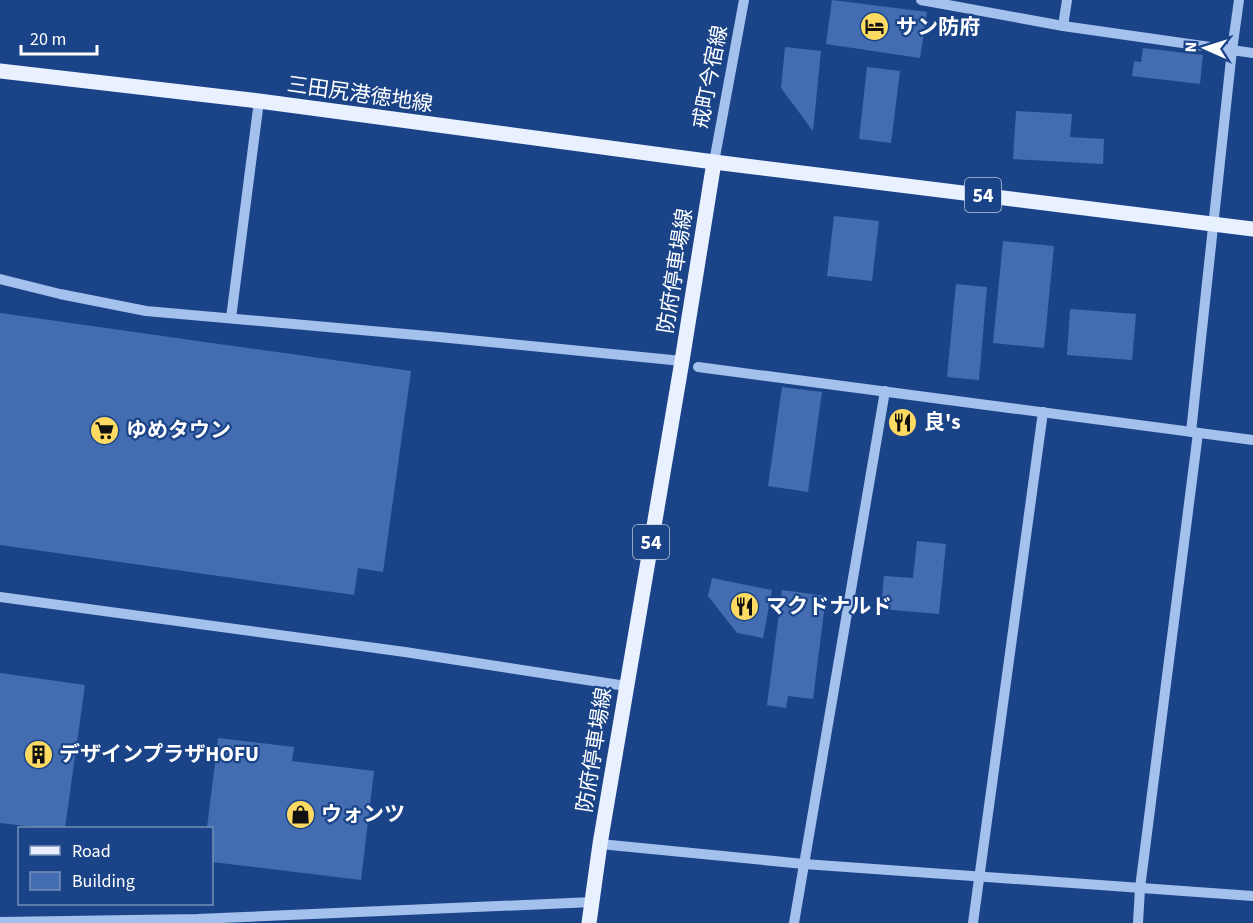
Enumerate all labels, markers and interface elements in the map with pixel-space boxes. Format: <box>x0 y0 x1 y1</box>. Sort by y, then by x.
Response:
hotel icon: サン防府 <box>859 11 891 43</box>
place label: サン防府 <box>896 12 980 42</box>
scale bar <box>21 18 98 56</box>
north arrow <box>1175 18 1235 78</box>
street label: 戒町今宿線 <box>685 23 735 131</box>
text: 20 m <box>30 27 66 52</box>
text: N <box>1180 41 1202 53</box>
street label: 三田尻港徳地線 <box>285 69 435 119</box>
road number: 54 <box>965 178 1001 212</box>
street label: 防府停車場線 <box>650 206 700 336</box>
restaurant icon: 良's <box>887 406 919 438</box>
place label: 良's <box>924 407 961 437</box>
supermarket icon: ゆめタウン <box>89 414 121 446</box>
place label: ゆめタウン <box>126 415 231 445</box>
road number: 54 <box>633 525 669 559</box>
restaurant icon: マクドナルド <box>729 590 761 622</box>
place label: マクドナルド <box>766 591 892 621</box>
street label: 防府停車場線 <box>569 685 619 815</box>
building icon: デザインプラザHOFU <box>22 738 54 770</box>
place label: デザインプラザHOFU <box>59 739 259 769</box>
shop icon: ウォンツ <box>284 798 316 830</box>
place label: ウォンツ <box>321 799 405 829</box>
legend <box>18 827 213 905</box>
text: Road <box>72 839 111 864</box>
text: Building <box>72 869 135 894</box>

